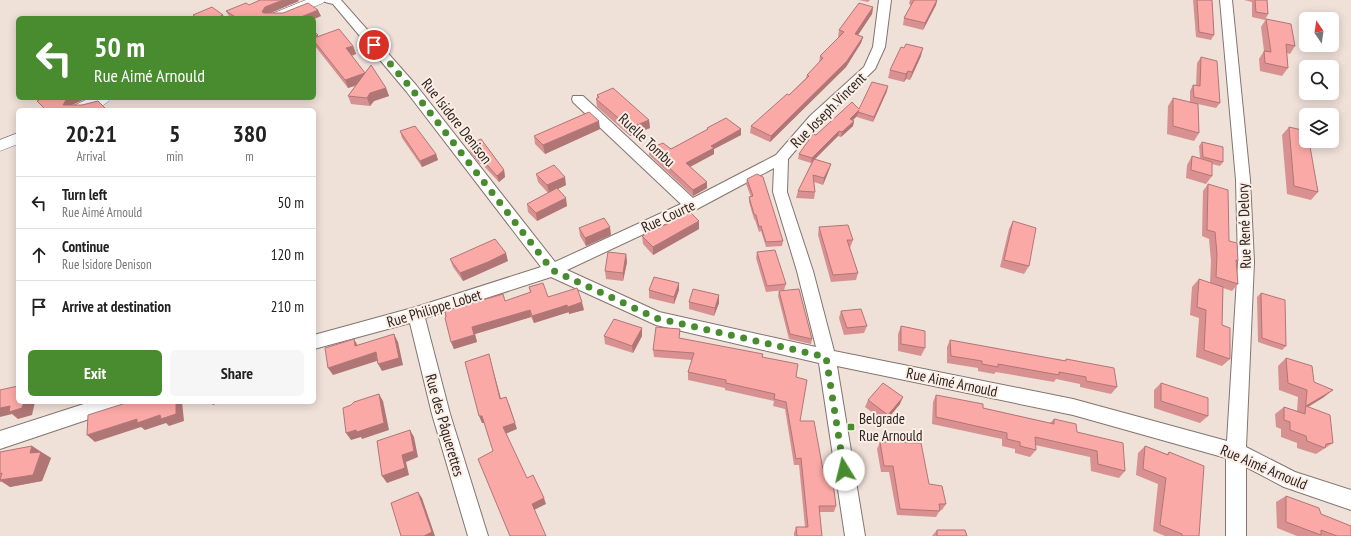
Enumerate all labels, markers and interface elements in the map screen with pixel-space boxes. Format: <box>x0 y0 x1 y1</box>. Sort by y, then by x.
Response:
north arrow <box>1299 12 1339 52</box>
map controls <box>1299 12 1339 148</box>
text: 50 m <box>94 28 145 65</box>
pin <box>357 28 391 62</box>
icon: left <box>28 32 80 84</box>
icon: arrive <box>363 34 385 56</box>
button: search <box>1299 60 1339 100</box>
text: Rue Aimé Arnould <box>94 64 205 87</box>
street label: Rue Joseph Vincent <box>786 68 870 152</box>
street label: Rue Isidore Denison <box>418 74 496 168</box>
button: layers <box>1299 108 1339 148</box>
street label: Ruelle Tombu <box>615 109 679 171</box>
text: 20:21 <box>65 118 117 149</box>
text: 5 <box>169 118 180 149</box>
text: 380 <box>232 118 267 149</box>
text: Arrival <box>76 148 106 165</box>
text: min <box>166 148 183 165</box>
text: m <box>245 148 254 165</box>
street label: Rue René Delory <box>1233 183 1255 269</box>
text: Turn left <box>62 185 107 204</box>
icon: left <box>28 192 50 214</box>
text: 50 m <box>278 193 304 212</box>
street label: Rue Courte <box>638 195 698 237</box>
text: Rue Aimé Arnould <box>62 204 142 221</box>
text: Continue <box>62 237 109 256</box>
icon: ahead <box>28 244 50 266</box>
text: 120 m <box>271 245 304 264</box>
text: Rue Isidore Denison <box>62 256 152 273</box>
street label: Rue Philippe Lobet <box>384 285 484 331</box>
icon: arrive <box>28 296 50 318</box>
text: Arrive at destination <box>62 297 171 316</box>
text: 210 m <box>271 297 304 316</box>
button: Exit <box>28 350 162 396</box>
button: Share <box>170 350 304 396</box>
street label: Rue Aimé Arnould <box>905 363 999 401</box>
street label: Rue des Pâquerettes <box>421 372 469 478</box>
place label: Belgrade Rue Arnould <box>859 409 922 445</box>
marker: Belgrade Rue Arnould <box>846 422 856 432</box>
street label: Rue Aimé Arnould <box>1218 440 1310 494</box>
position arrow <box>823 449 865 491</box>

